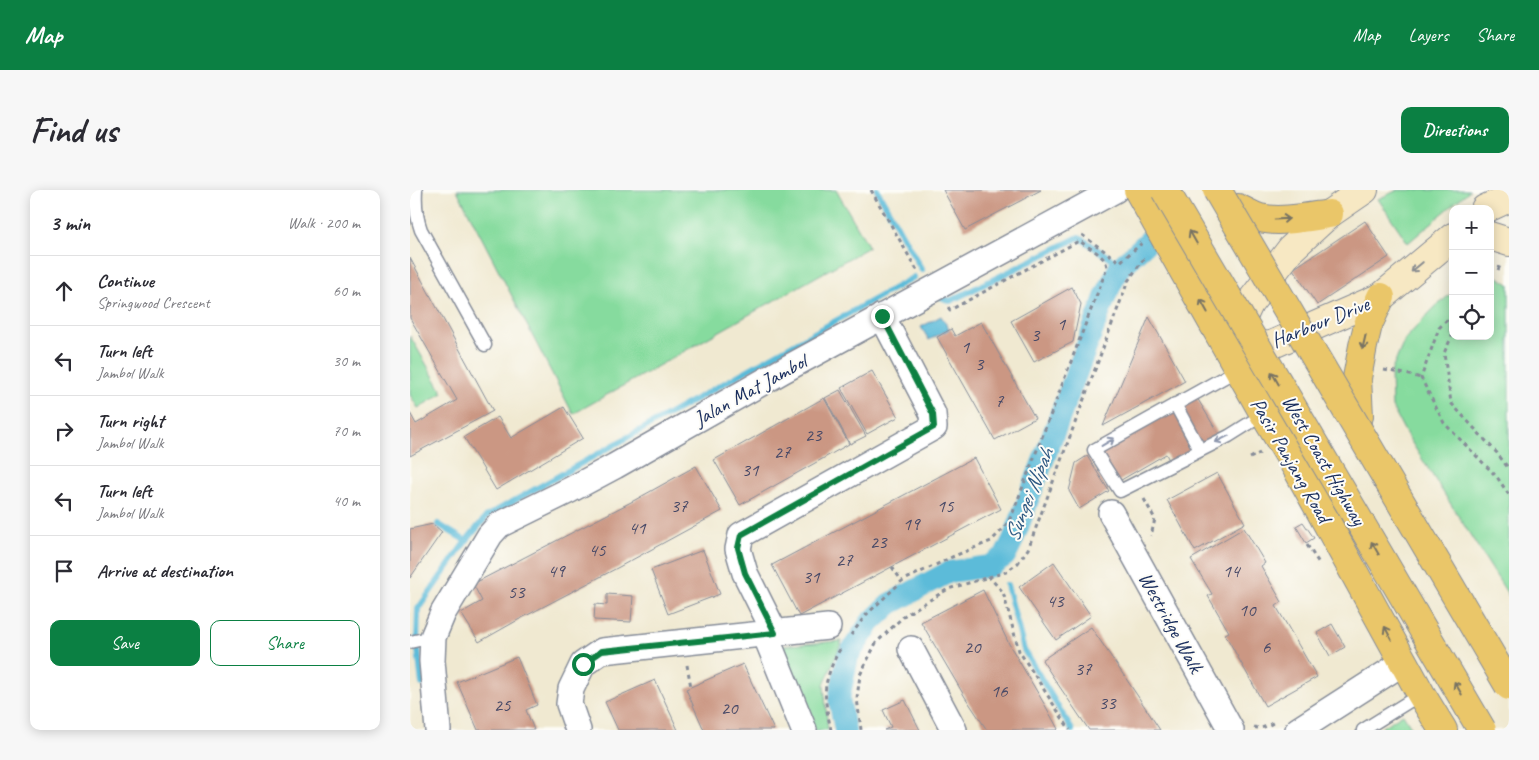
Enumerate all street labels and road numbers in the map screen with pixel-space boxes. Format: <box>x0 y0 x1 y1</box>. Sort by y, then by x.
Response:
street label: Harbour Drive <box>1267 290 1374 353</box>
street label: Jalan Mat Jambol <box>688 347 814 432</box>
street label: West Coast Highway <box>1276 390 1373 531</box>
street label: Pasir Panjang Road <box>1245 393 1339 530</box>
street label: Westridge Walk <box>1133 567 1210 679</box>

